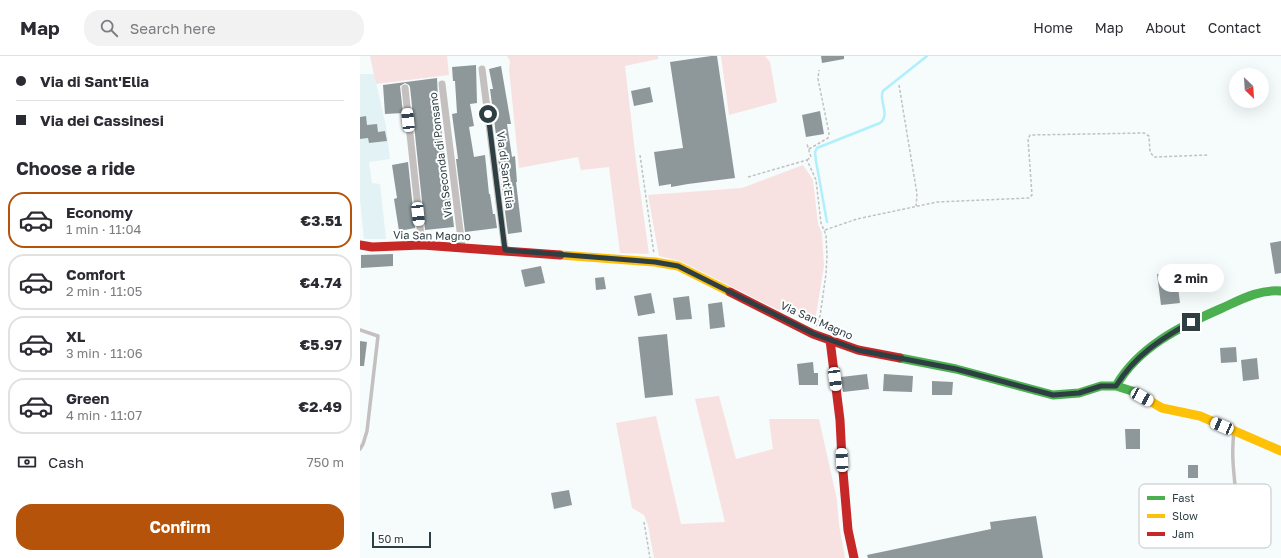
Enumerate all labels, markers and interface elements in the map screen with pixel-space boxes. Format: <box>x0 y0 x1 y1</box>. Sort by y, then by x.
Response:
search box <box>84 10 364 46</box>
text: Map <box>20 16 60 39</box>
icon: search <box>98 17 120 39</box>
text: Search here <box>130 19 216 37</box>
text: Home <box>1033 19 1073 36</box>
text: Map <box>1095 19 1123 36</box>
text: About <box>1145 19 1186 36</box>
text: Contact <box>1208 19 1261 36</box>
north arrow <box>1229 68 1269 108</box>
map controls <box>1229 68 1269 108</box>
text: Via di Sant'Elia <box>40 72 149 90</box>
street label: Via Seconda di Ponsano <box>426 91 454 218</box>
route start <box>479 105 497 123</box>
car <box>401 107 415 133</box>
text: Via dei Cassinesi <box>40 111 164 129</box>
street label: Via di Sant'Elia <box>495 131 517 209</box>
text: Choose a ride <box>16 157 135 179</box>
car <box>411 201 425 227</box>
icon: car <box>18 202 54 238</box>
text: Economy <box>66 203 133 221</box>
text: €3.51 <box>301 211 342 229</box>
text: 1 min · 11:04 <box>66 221 141 237</box>
street label: Via San Magno <box>393 228 471 242</box>
icon: car <box>18 264 54 300</box>
callout: 2 min <box>1158 264 1224 292</box>
text: Comfort <box>66 265 125 283</box>
text: 2 min <box>1174 270 1208 286</box>
text: €4.74 <box>300 273 342 291</box>
text: 2 min · 11:05 <box>66 283 142 299</box>
street label: Via San Magno <box>779 298 856 342</box>
route end <box>1182 313 1200 331</box>
icon: car <box>18 326 54 362</box>
text: XL <box>66 327 85 345</box>
text: €5.97 <box>300 335 342 353</box>
text: 3 min · 11:06 <box>66 345 143 361</box>
car <box>828 366 842 392</box>
car <box>1129 386 1155 408</box>
icon: car <box>18 388 54 424</box>
text: Green <box>66 389 109 407</box>
text: €2.49 <box>299 397 342 415</box>
text: 4 min · 11:07 <box>66 407 142 423</box>
car <box>1209 416 1235 436</box>
car <box>835 448 849 472</box>
icon: cash <box>16 451 38 473</box>
text: Cash <box>48 453 84 471</box>
text: 750 m <box>307 454 344 470</box>
legend <box>1139 484 1271 548</box>
text: Fast <box>1172 491 1195 504</box>
button: Confirm <box>16 504 344 550</box>
text: Slow <box>1172 509 1198 522</box>
text: Jam <box>1172 527 1194 540</box>
scale bar <box>372 530 431 549</box>
text: 50 m <box>378 532 404 545</box>

